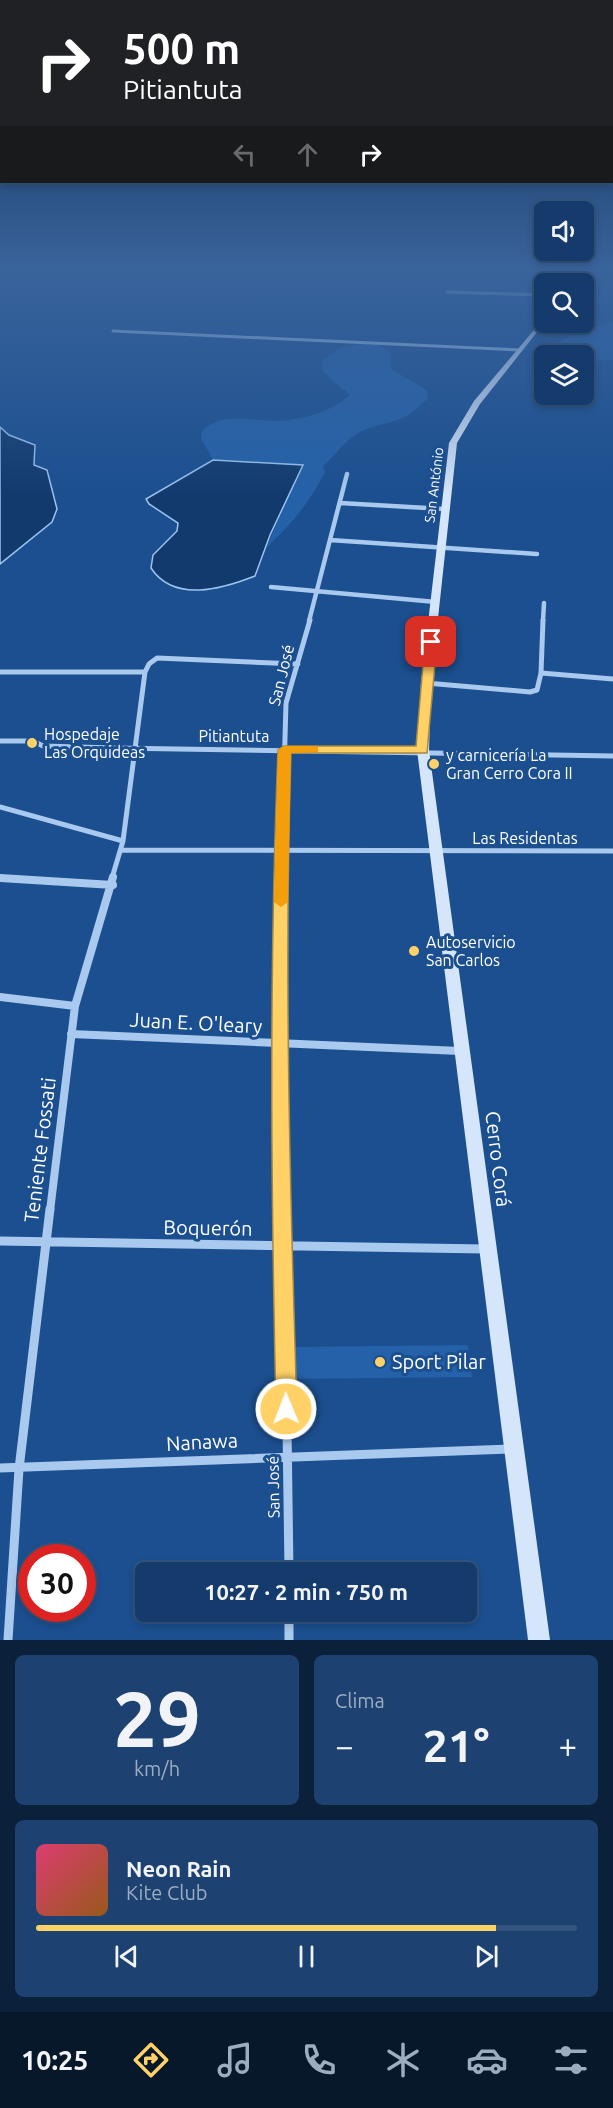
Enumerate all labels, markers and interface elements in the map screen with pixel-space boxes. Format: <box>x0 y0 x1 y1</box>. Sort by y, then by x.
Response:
icon: right <box>24 24 102 102</box>
text: 500 m <box>123 25 240 72</box>
text: Pitiantuta <box>123 74 243 104</box>
icon: left <box>228 138 261 171</box>
icon: ahead <box>291 138 324 171</box>
icon: right <box>354 138 387 171</box>
map controls <box>534 201 594 405</box>
button: sound <box>534 201 594 261</box>
button: search <box>534 273 594 333</box>
button: layers <box>534 345 594 405</box>
street label: San António <box>421 446 447 524</box>
pin <box>405 616 456 667</box>
icon: arrive <box>414 625 447 658</box>
street label: San José <box>265 643 297 707</box>
place label: Hospedaje Las Orquideas <box>44 725 145 761</box>
street label: Pitiantuta <box>199 727 269 745</box>
marker: Hospedaje Las Orquideas <box>25 736 39 750</box>
place label: y carnicería La Gran Cerro Cora II <box>446 746 573 782</box>
marker: y carnicería La Gran Cerro Cora II <box>427 757 441 771</box>
street label: Las Residentas <box>472 829 578 847</box>
place label: Autoservicio San Carlos <box>426 933 516 969</box>
marker: Autoservicio San Carlos <box>407 944 421 958</box>
street label: Juan E. O'leary <box>129 1008 263 1037</box>
street label: Teniente Fossati <box>19 1076 60 1224</box>
street label: Cerro Corá <box>481 1110 516 1208</box>
street label: Boquerón <box>163 1215 253 1240</box>
place label: Sport Pilar <box>392 1350 486 1373</box>
marker: Sport Pilar <box>373 1355 387 1369</box>
position arrow <box>254 1377 318 1441</box>
street label: Nanawa <box>165 1428 239 1455</box>
street label: San José <box>263 1456 283 1518</box>
speed limit sign: 30 <box>18 1544 96 1622</box>
text: 10:27 · 2 min · 750 m <box>204 1579 408 1604</box>
text: 29 <box>113 1674 201 1762</box>
text: Clima <box>335 1689 385 1712</box>
text: 21° <box>423 1720 489 1771</box>
text: − <box>335 1727 354 1764</box>
text: + <box>558 1727 577 1764</box>
text: km/h <box>134 1757 180 1780</box>
text: Neon Rain <box>126 1856 231 1881</box>
text: Kite Club <box>126 1881 208 1904</box>
icon: previous <box>110 1940 143 1973</box>
icon: pause <box>290 1940 323 1973</box>
icon: next <box>470 1940 503 1973</box>
icon: directions <box>130 2039 172 2081</box>
icon: music <box>214 2039 256 2081</box>
icon: phone <box>298 2039 340 2081</box>
icon: climate <box>382 2039 424 2081</box>
icon: car <box>466 2039 508 2081</box>
icon: filters <box>550 2039 592 2081</box>
text: 10:25 <box>21 2045 89 2075</box>

